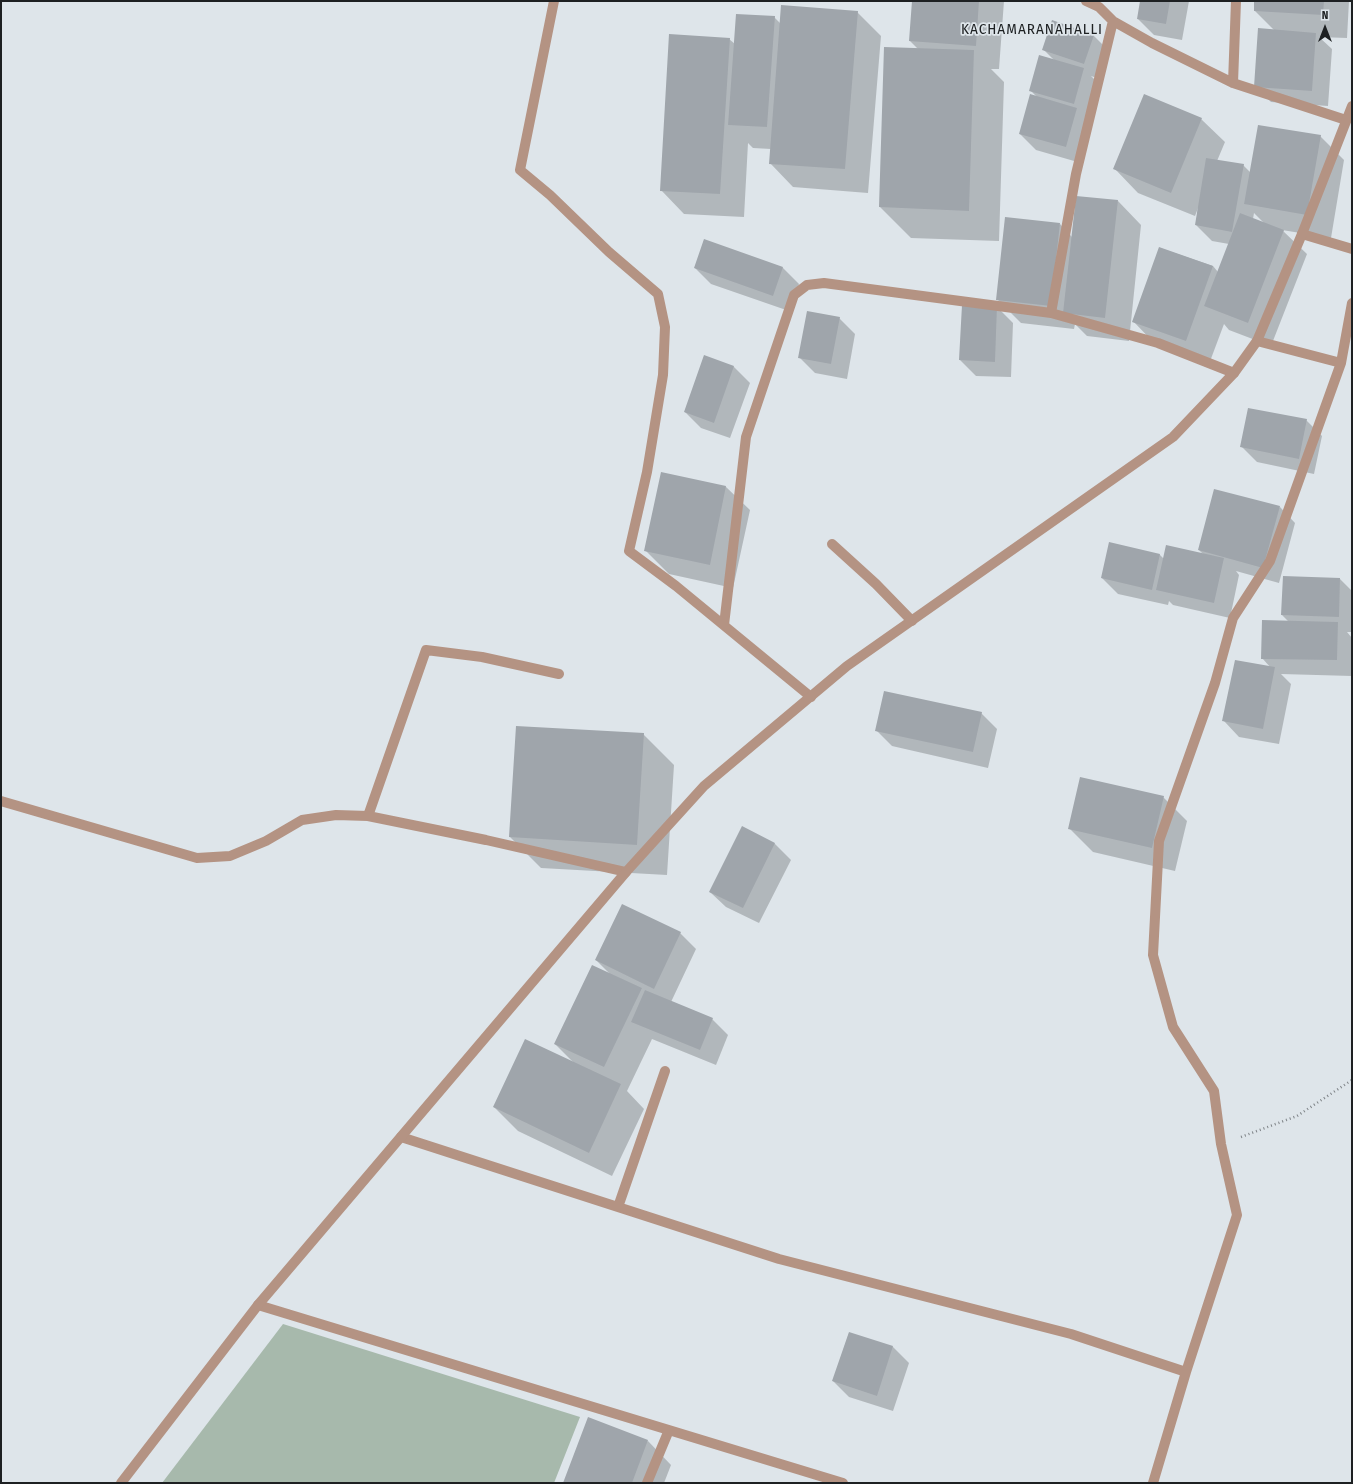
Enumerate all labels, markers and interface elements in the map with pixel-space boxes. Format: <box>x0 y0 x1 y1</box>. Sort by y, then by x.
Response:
north arrow <box>1305 8 1345 48</box>
text: N <box>1322 9 1328 22</box>
district label: KACHAMARANAHALLI <box>961 21 1103 39</box>

